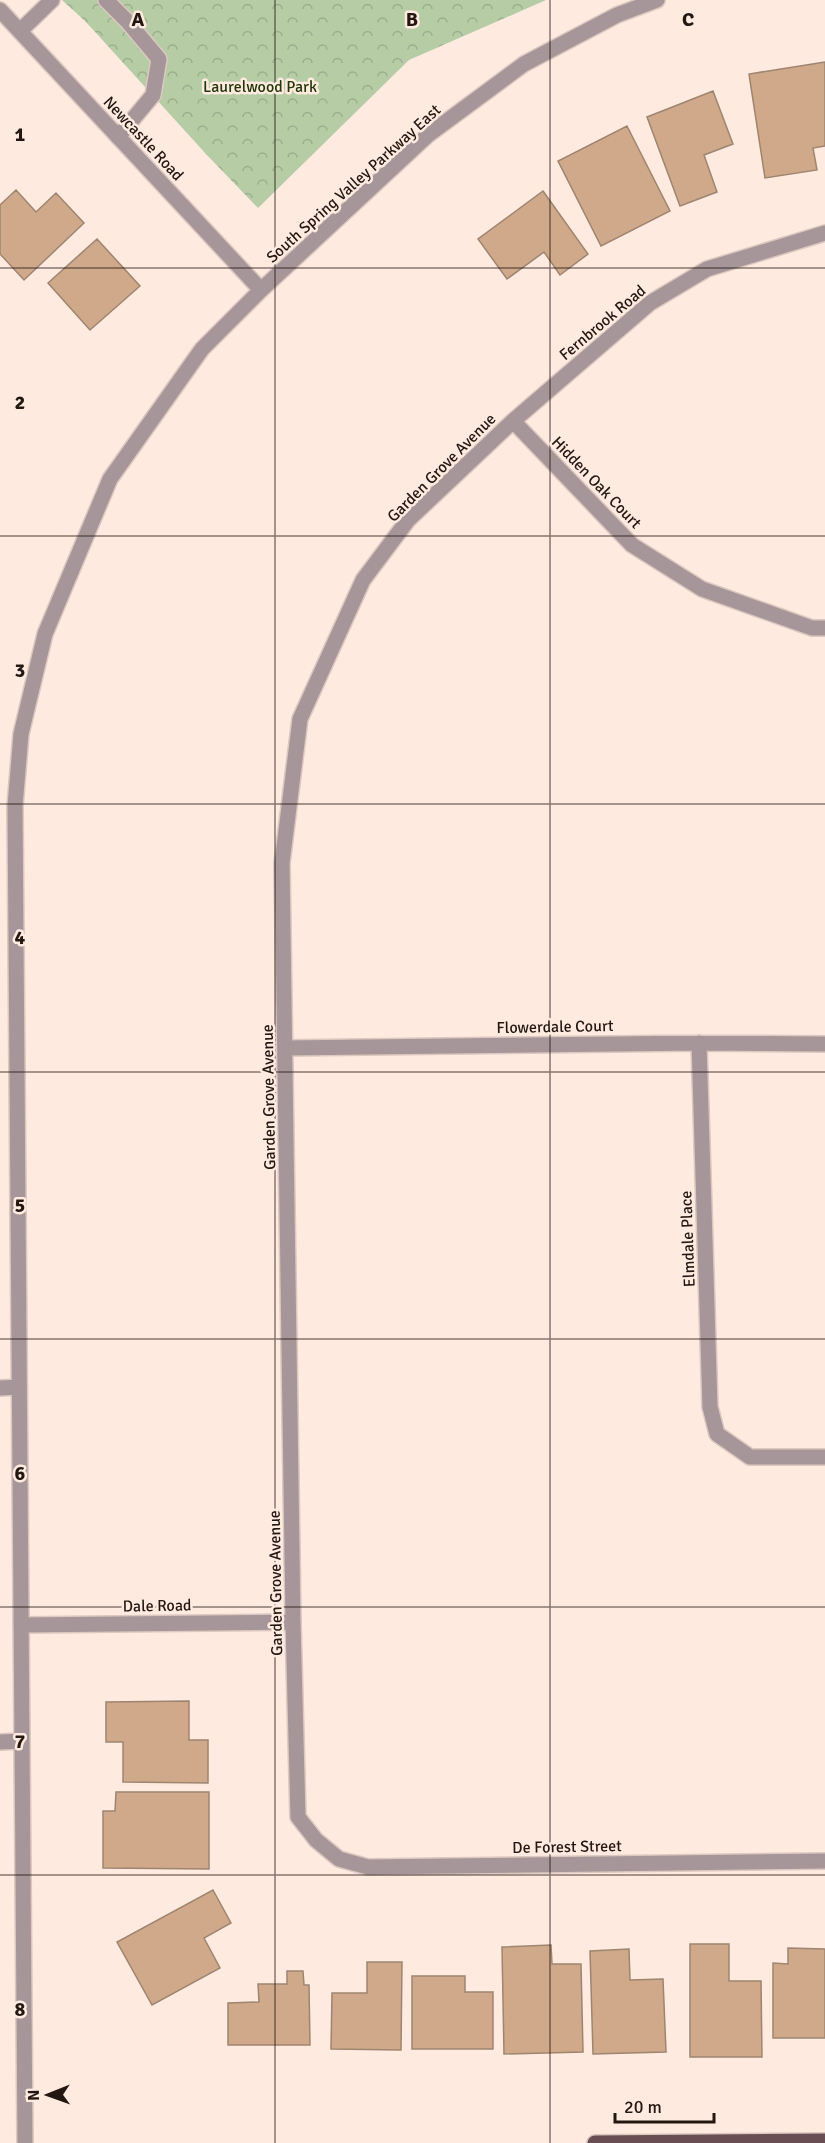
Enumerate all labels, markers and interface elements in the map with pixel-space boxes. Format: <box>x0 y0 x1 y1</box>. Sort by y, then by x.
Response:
text: A <box>132 7 145 32</box>
text: B <box>406 7 418 32</box>
text: C <box>682 7 694 32</box>
park label: Laurelwood Park <box>203 77 317 97</box>
street label: Newcastle Road <box>99 92 188 185</box>
street label: South Spring Valley Parkway East <box>262 100 445 267</box>
text: 1 <box>15 122 26 147</box>
street label: Fernbrook Road <box>555 281 650 365</box>
text: 2 <box>15 390 25 415</box>
street label: Garden Grove Avenue <box>383 409 500 526</box>
street label: Hidden Oak Court <box>547 432 646 533</box>
text: 3 <box>15 658 25 683</box>
text: 4 <box>15 925 26 950</box>
street label: Flowerdale Court <box>496 1016 614 1038</box>
street label: Garden Grove Avenue <box>258 1024 280 1170</box>
street label: Elmdale Place <box>676 1190 700 1288</box>
text: 5 <box>15 1193 25 1218</box>
text: 6 <box>15 1461 26 1486</box>
street label: Garden Grove Avenue <box>265 1510 287 1656</box>
street label: Dale Road <box>123 1595 192 1617</box>
text: 7 <box>15 1729 26 1754</box>
street label: De Forest Street <box>512 1836 622 1858</box>
text: 8 <box>15 1997 26 2022</box>
north arrow <box>18 2065 78 2125</box>
scale bar <box>615 2086 714 2124</box>
text: N <box>24 2090 44 2101</box>
text: 20 m <box>624 2096 662 2118</box>

